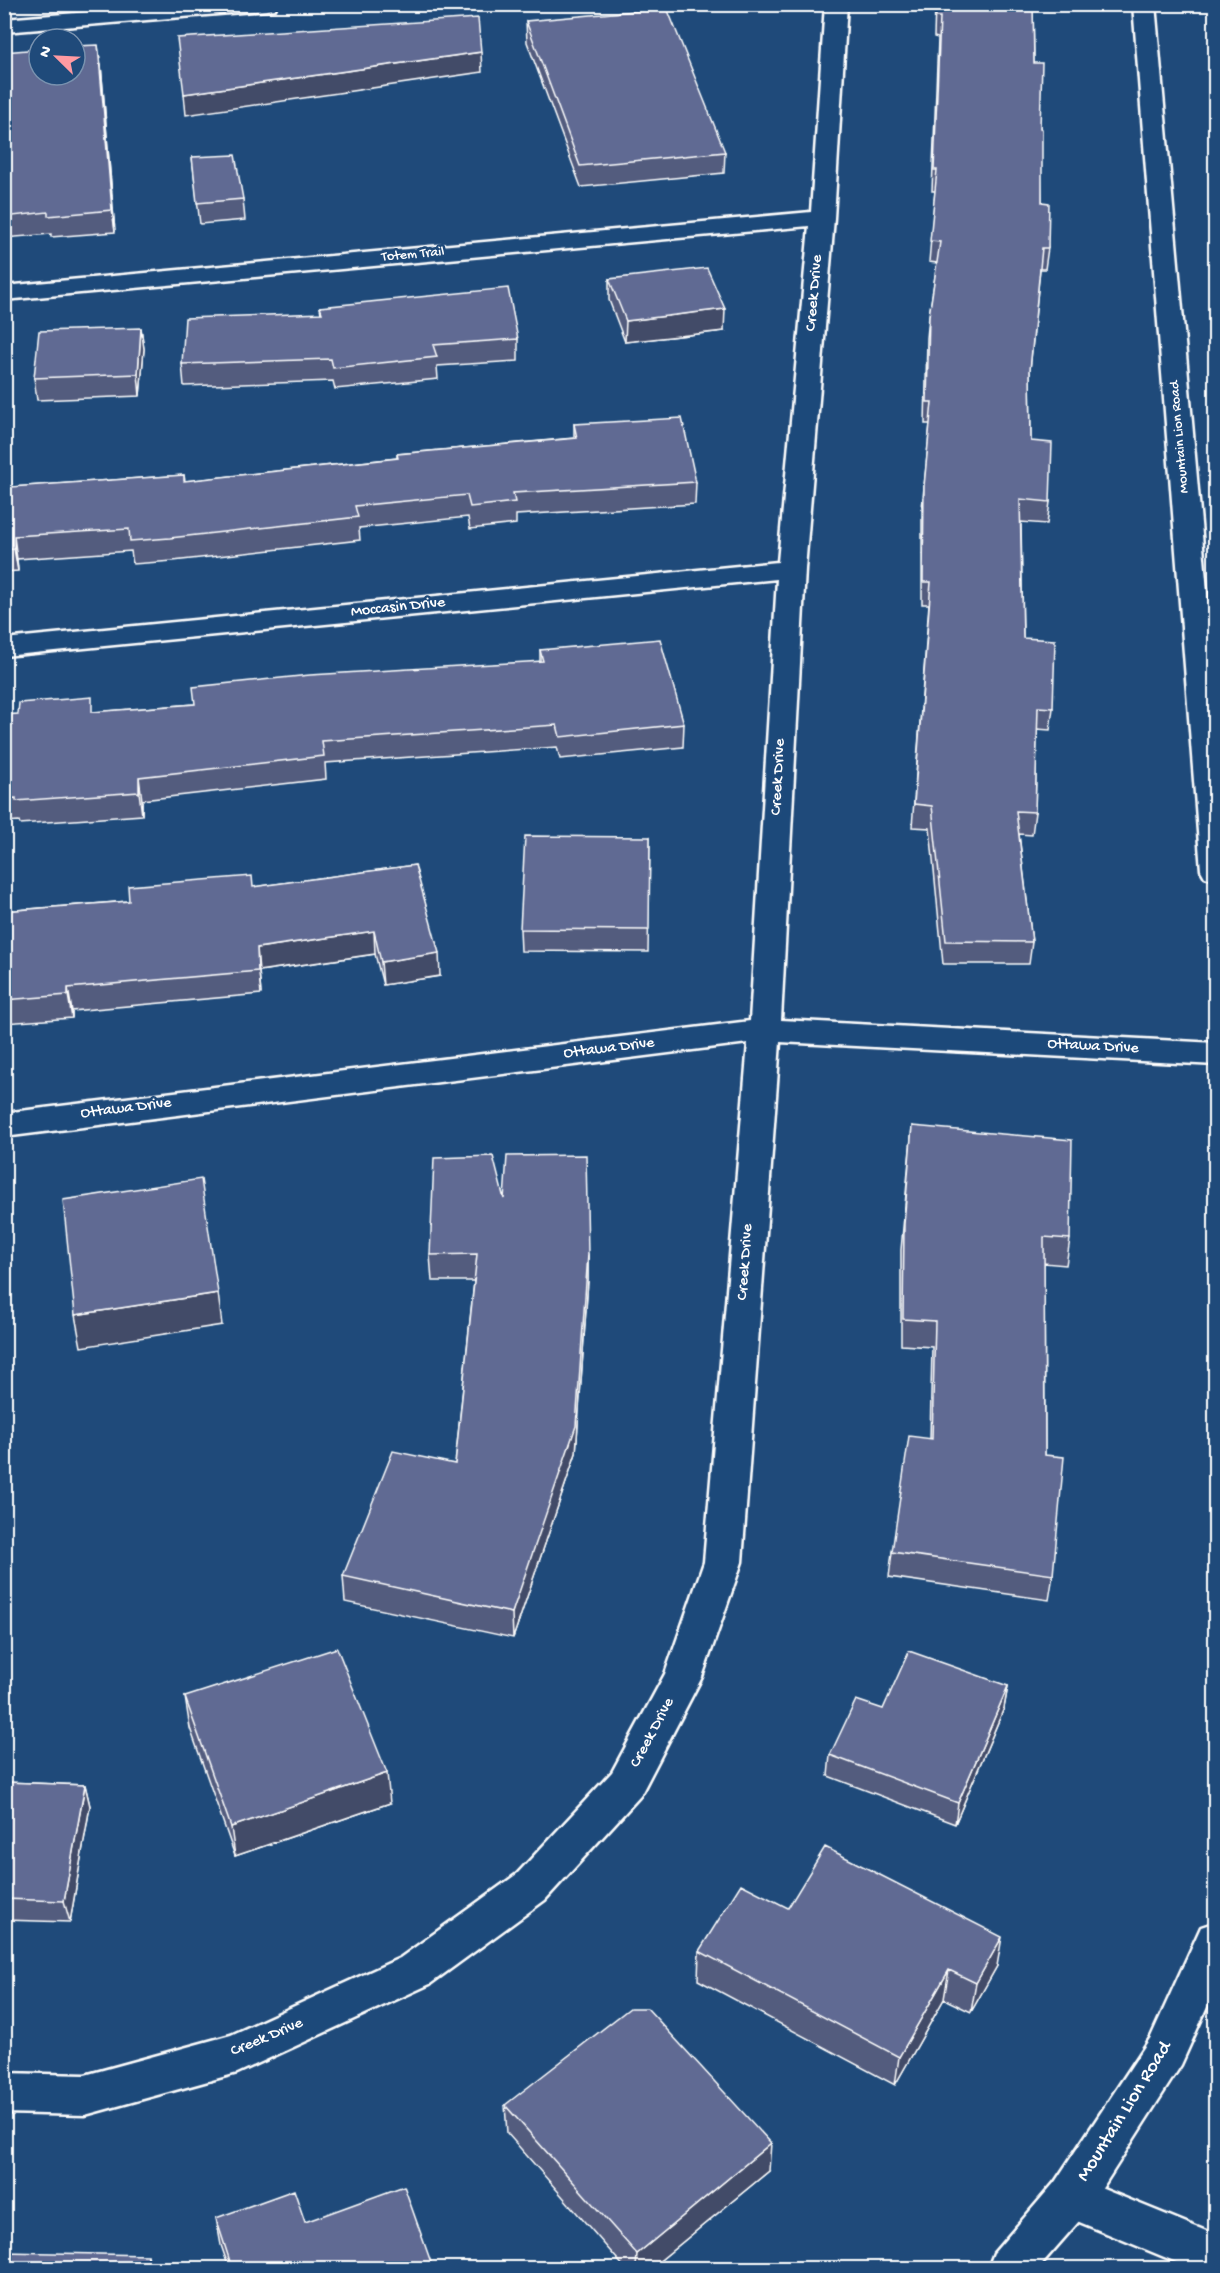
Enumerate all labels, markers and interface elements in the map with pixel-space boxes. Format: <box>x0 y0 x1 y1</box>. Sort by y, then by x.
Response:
north arrow <box>27 27 87 87</box>
text: N <box>36 43 58 61</box>
street label: Totem Trail <box>380 244 445 266</box>
street label: Creek Drive <box>802 253 828 332</box>
street label: Mountain Lion Road <box>1166 378 1193 494</box>
street label: Moccasin Drive <box>350 594 447 622</box>
street label: Creek Drive <box>768 737 791 816</box>
street label: Ottawa Drive <box>562 1034 656 1064</box>
street label: Ottawa Drive <box>1047 1035 1140 1059</box>
street label: Ottawa Drive <box>79 1094 173 1124</box>
street label: Creek Drive <box>734 1222 758 1301</box>
street label: Creek Drive <box>627 1694 680 1771</box>
street label: Creek Drive <box>228 2014 307 2062</box>
street label: Mountain Lion Road <box>1073 2036 1179 2186</box>

